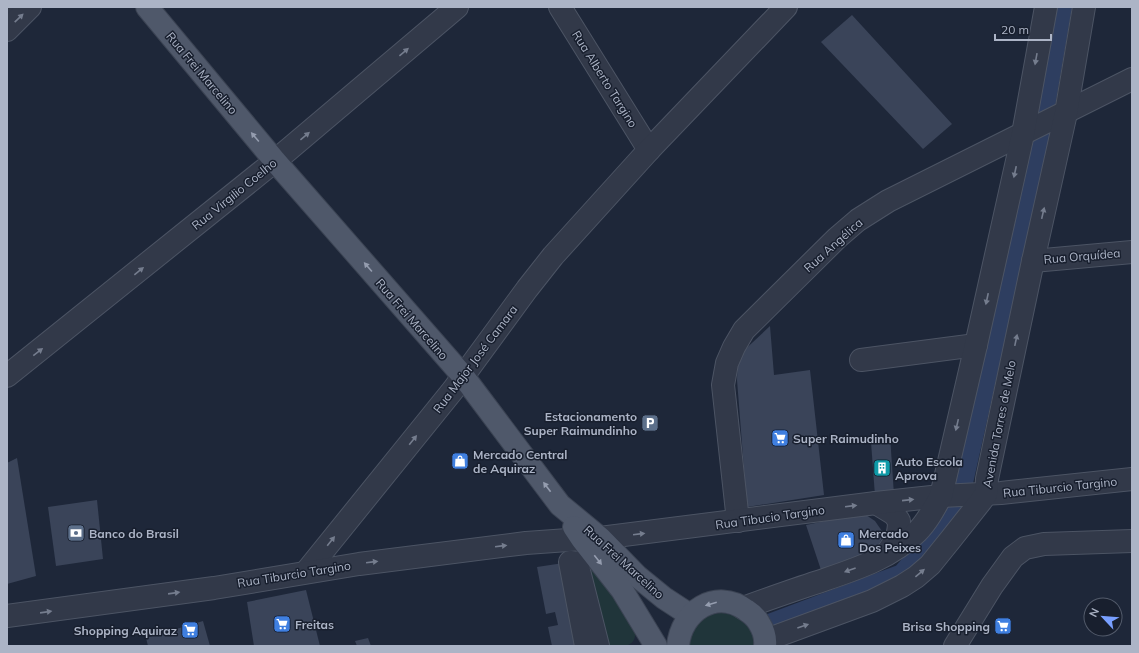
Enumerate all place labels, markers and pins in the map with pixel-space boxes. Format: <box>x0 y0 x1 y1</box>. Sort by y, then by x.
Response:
place label: Estacionamento Super Raimundinho <box>524 409 637 438</box>
parking icon: Estacionamento Super Raimundinho <box>640 413 660 433</box>
supermarket icon: Super Raimudinho <box>770 428 790 448</box>
place label: Super Raimudinho <box>793 431 899 446</box>
place label: Mercado Central de Aquiraz <box>473 447 567 476</box>
shop icon: Mercado Central de Aquiraz <box>450 451 470 471</box>
place label: Auto Escola Aprova <box>895 454 963 483</box>
building icon: Auto Escola Aprova <box>872 458 892 478</box>
bank icon: Banco do Brasil <box>66 523 86 543</box>
place label: Banco do Brasil <box>89 526 179 541</box>
place label: Mercado Dos Peixes <box>859 526 921 555</box>
shop icon: Mercado Dos Peixes <box>836 530 856 550</box>
supermarket icon: Freitas <box>272 614 292 634</box>
supermarket icon: Brisa Shopping <box>993 616 1013 636</box>
place label: Freitas <box>295 617 334 632</box>
place label: Brisa Shopping <box>902 619 990 634</box>
supermarket icon: Shopping Aquiraz <box>180 620 200 640</box>
place label: Shopping Aquiraz <box>74 623 177 638</box>

